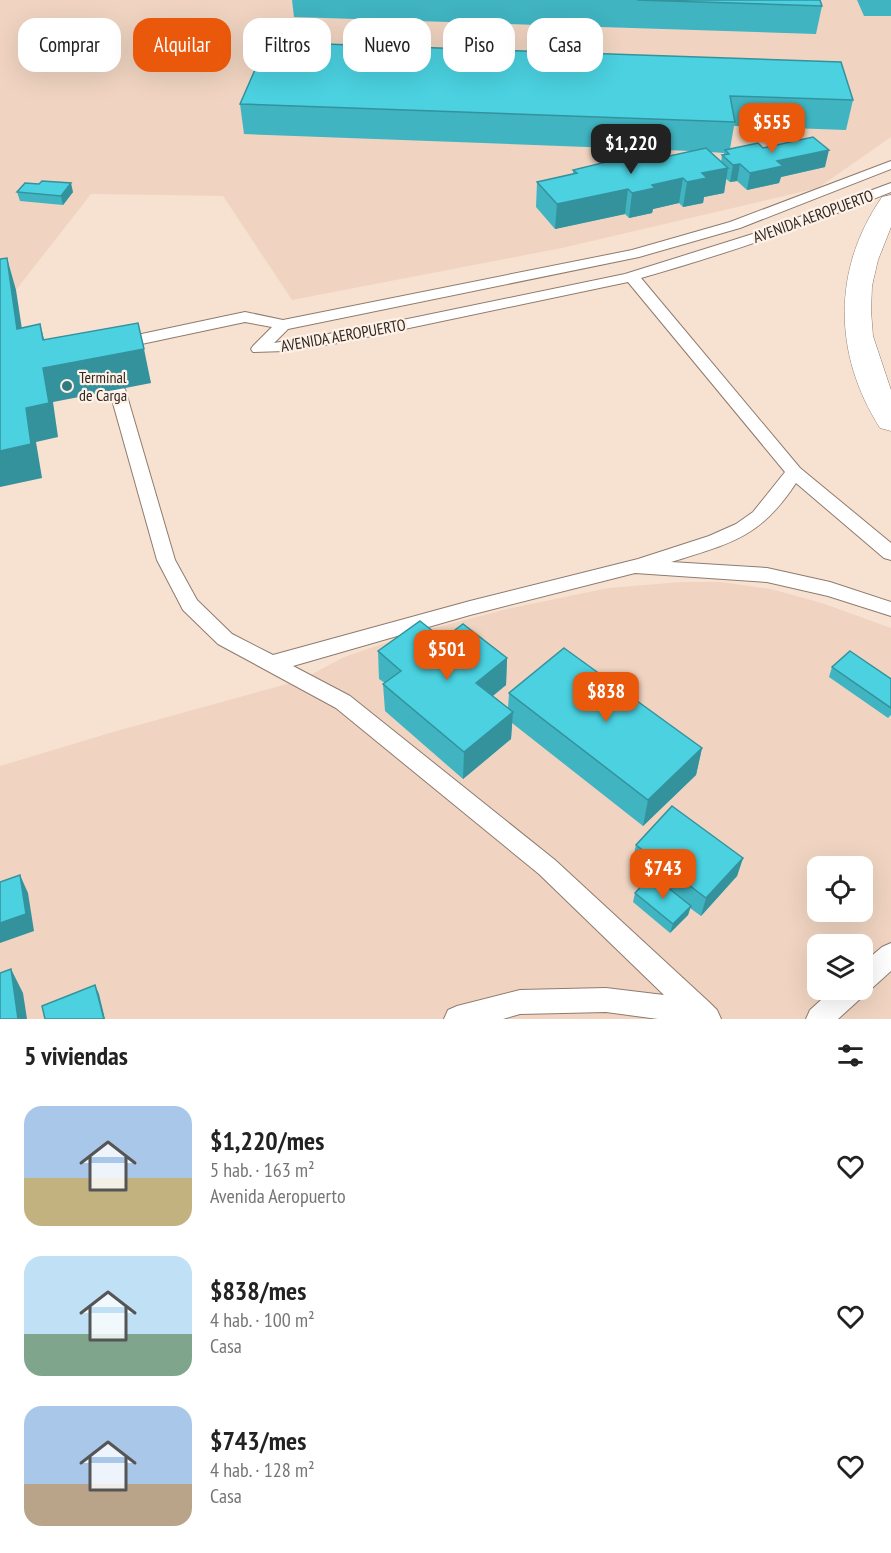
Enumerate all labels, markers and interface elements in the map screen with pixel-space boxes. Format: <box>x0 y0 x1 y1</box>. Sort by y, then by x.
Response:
chip: Comprar <box>18 18 121 72</box>
chip: Alquilar <box>133 18 231 72</box>
chip: Filtros <box>243 18 331 72</box>
chip: Nuevo <box>343 18 431 72</box>
chip: Piso <box>443 18 515 72</box>
chip: Casa <box>527 18 603 72</box>
pin: $555 <box>736 103 808 154</box>
text: $555 <box>753 109 791 135</box>
pin: $1,220 <box>582 124 680 175</box>
text: $1,220 <box>605 130 657 156</box>
street label: AVENIDA AEROPUERTO <box>750 185 876 247</box>
street label: AVENIDA AEROPUERTO <box>279 314 407 356</box>
place label: Terminal de Carga <box>79 367 127 405</box>
marker: Terminal de Carga <box>60 379 74 393</box>
pin: $501 <box>411 630 483 681</box>
text: $501 <box>428 636 466 662</box>
pin: $838 <box>570 672 642 723</box>
text: $838 <box>587 678 625 704</box>
pin: $743 <box>627 849 699 900</box>
text: $743 <box>644 855 682 881</box>
map controls <box>807 856 873 1000</box>
button: locate <box>807 856 873 922</box>
button: layers <box>807 934 873 1000</box>
text: 5 viviendas <box>24 1039 128 1072</box>
icon: filters <box>834 1039 867 1072</box>
text: $1,220/mes <box>210 1124 324 1157</box>
icon: home <box>72 1130 144 1202</box>
icon: heart <box>834 1150 867 1183</box>
text: 5 hab. · 163 m² <box>210 1157 315 1183</box>
text: Avenida Aeropuerto <box>210 1183 346 1209</box>
text: $838/mes <box>210 1274 306 1307</box>
icon: home <box>72 1280 144 1352</box>
icon: heart <box>834 1300 867 1333</box>
text: 4 hab. · 100 m² <box>210 1307 315 1333</box>
text: Casa <box>210 1333 242 1359</box>
text: $743/mes <box>210 1424 306 1457</box>
icon: home <box>72 1430 144 1502</box>
icon: heart <box>834 1450 867 1483</box>
text: 4 hab. · 128 m² <box>210 1457 315 1483</box>
text: Casa <box>210 1483 242 1509</box>

